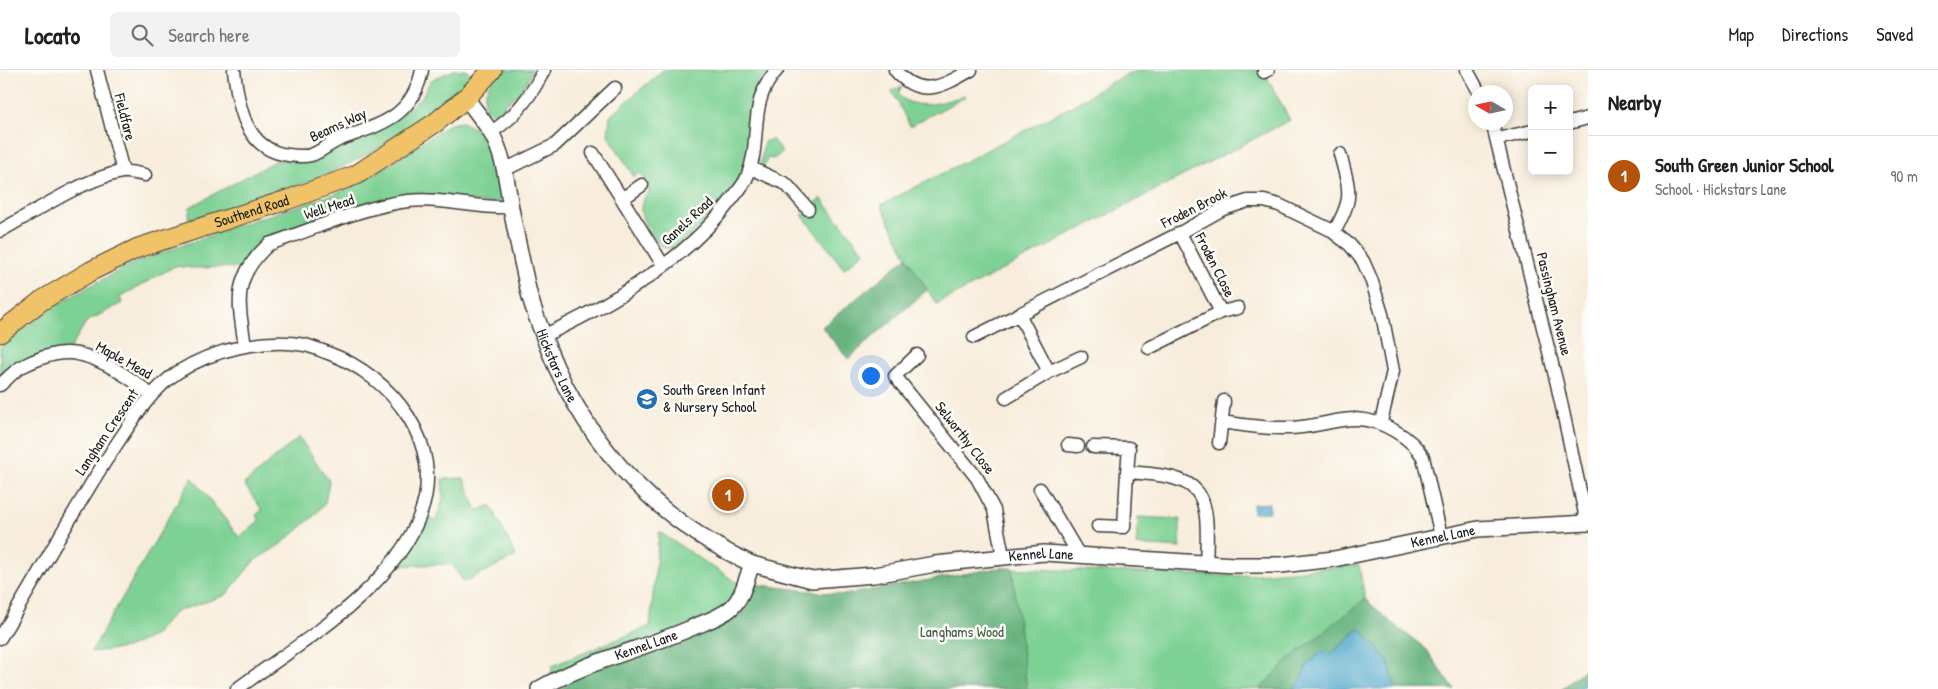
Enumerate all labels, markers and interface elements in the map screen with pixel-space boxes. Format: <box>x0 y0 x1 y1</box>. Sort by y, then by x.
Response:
search box <box>110 12 460 57</box>
text: Locato <box>25 19 80 51</box>
icon: search <box>128 21 156 49</box>
text: Search here <box>168 22 249 48</box>
text: Map <box>1729 22 1754 47</box>
text: Directions <box>1782 22 1848 47</box>
text: Saved <box>1876 22 1913 47</box>
north arrow <box>1468 85 1513 130</box>
map controls <box>1528 85 1573 175</box>
button: + <box>1528 85 1573 130</box>
text: Nearby <box>1608 88 1661 117</box>
street label: Fieldfare <box>109 90 141 143</box>
street label: Beams Way <box>306 102 370 147</box>
button: − <box>1528 130 1573 175</box>
text: South Green Junior School <box>1655 152 1834 178</box>
text: 1 <box>1621 165 1627 187</box>
text: 90 m <box>1890 165 1918 187</box>
text: School · Hickstars Lane <box>1655 178 1787 200</box>
street label: Froden Brook <box>1156 182 1230 234</box>
street label: Well Mead <box>301 188 357 225</box>
street label: Southend Road <box>212 189 292 233</box>
street label: Ganels Road <box>656 191 717 250</box>
street label: Froden Close <box>1190 228 1241 301</box>
street label: Passingham Avenue <box>1532 250 1577 358</box>
street label: Hickstars Lane <box>532 326 583 406</box>
street label: Maple Mead <box>92 336 156 384</box>
your location <box>858 363 884 389</box>
place label: South Green Infant & Nursery School <box>663 379 766 417</box>
street label: Langham Crescent <box>70 384 144 479</box>
school or university icon: South Green Infant & Nursery School <box>635 387 659 411</box>
street label: Selworthy Close <box>930 397 1000 478</box>
pin: 1 <box>712 476 744 514</box>
street label: Kennel Lane <box>1409 519 1477 553</box>
street label: Kennel Lane <box>1008 542 1074 567</box>
park label: Langhams Wood <box>920 621 1004 642</box>
street label: Kennel Lane <box>612 624 680 665</box>

